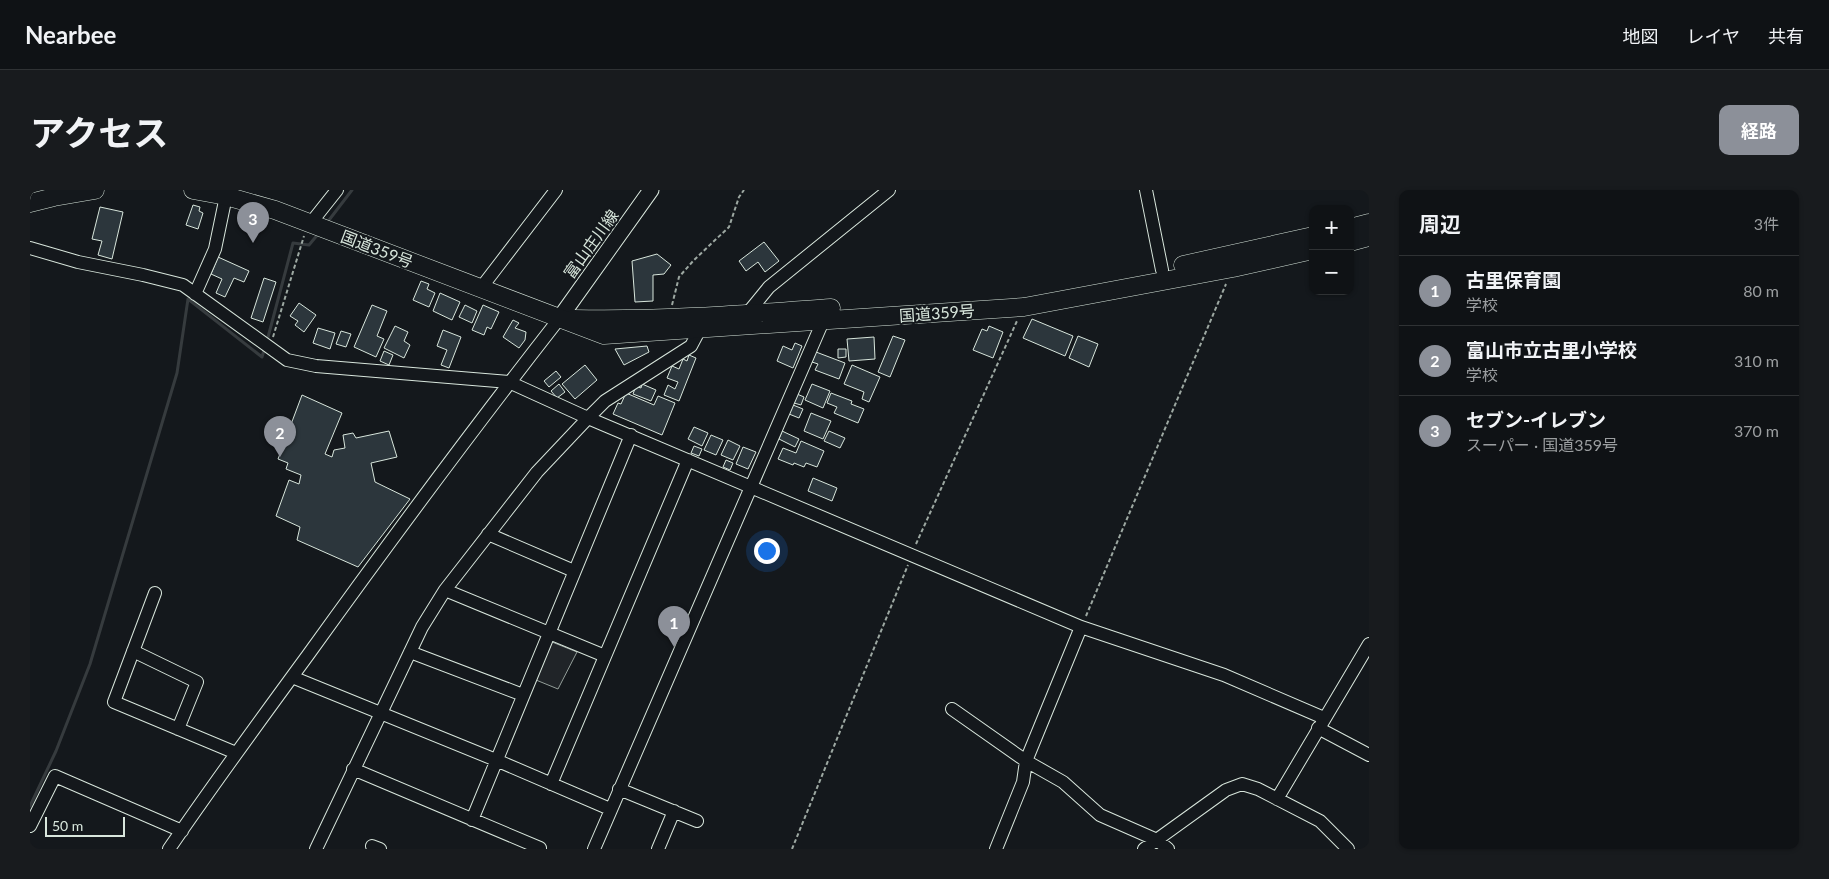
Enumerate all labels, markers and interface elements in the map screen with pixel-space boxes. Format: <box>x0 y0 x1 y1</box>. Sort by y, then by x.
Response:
text: Nearbee <box>25 20 116 49</box>
text: 地図 <box>1623 25 1659 47</box>
text: レイヤ <box>1687 25 1740 47</box>
text: 共有 <box>1768 25 1804 47</box>
button: 経路 <box>1719 105 1799 155</box>
text: アクセス <box>30 111 168 153</box>
pin: 3 <box>237 202 269 243</box>
map controls <box>1309 205 1354 295</box>
button: + <box>1309 205 1354 250</box>
street label: 富山庄川線 <box>559 206 622 282</box>
text: 周辺 <box>1419 211 1461 236</box>
text: 3件 <box>1754 214 1779 233</box>
street label: 国道359号 <box>338 226 416 271</box>
button: − <box>1309 250 1354 295</box>
text: 古里保育園 <box>1466 268 1561 291</box>
text: 1 <box>1430 281 1440 300</box>
text: 80 m <box>1743 281 1779 300</box>
text: 学校 <box>1466 295 1498 314</box>
street label: 国道359号 <box>898 300 975 325</box>
text: 富山市立古里小学校 <box>1466 338 1637 361</box>
text: 2 <box>1430 351 1440 370</box>
text: 310 m <box>1734 351 1779 370</box>
text: 学校 <box>1466 365 1498 384</box>
text: セブン-イレブン <box>1466 408 1606 431</box>
pin: 2 <box>264 416 296 457</box>
text: 3 <box>1430 421 1440 440</box>
text: 370 m <box>1734 421 1779 440</box>
text: スーパー · 国道359号 <box>1466 435 1618 454</box>
your location <box>754 538 780 564</box>
pin: 1 <box>658 606 690 647</box>
scale bar <box>45 814 125 837</box>
text: 50 m <box>52 817 83 834</box>

